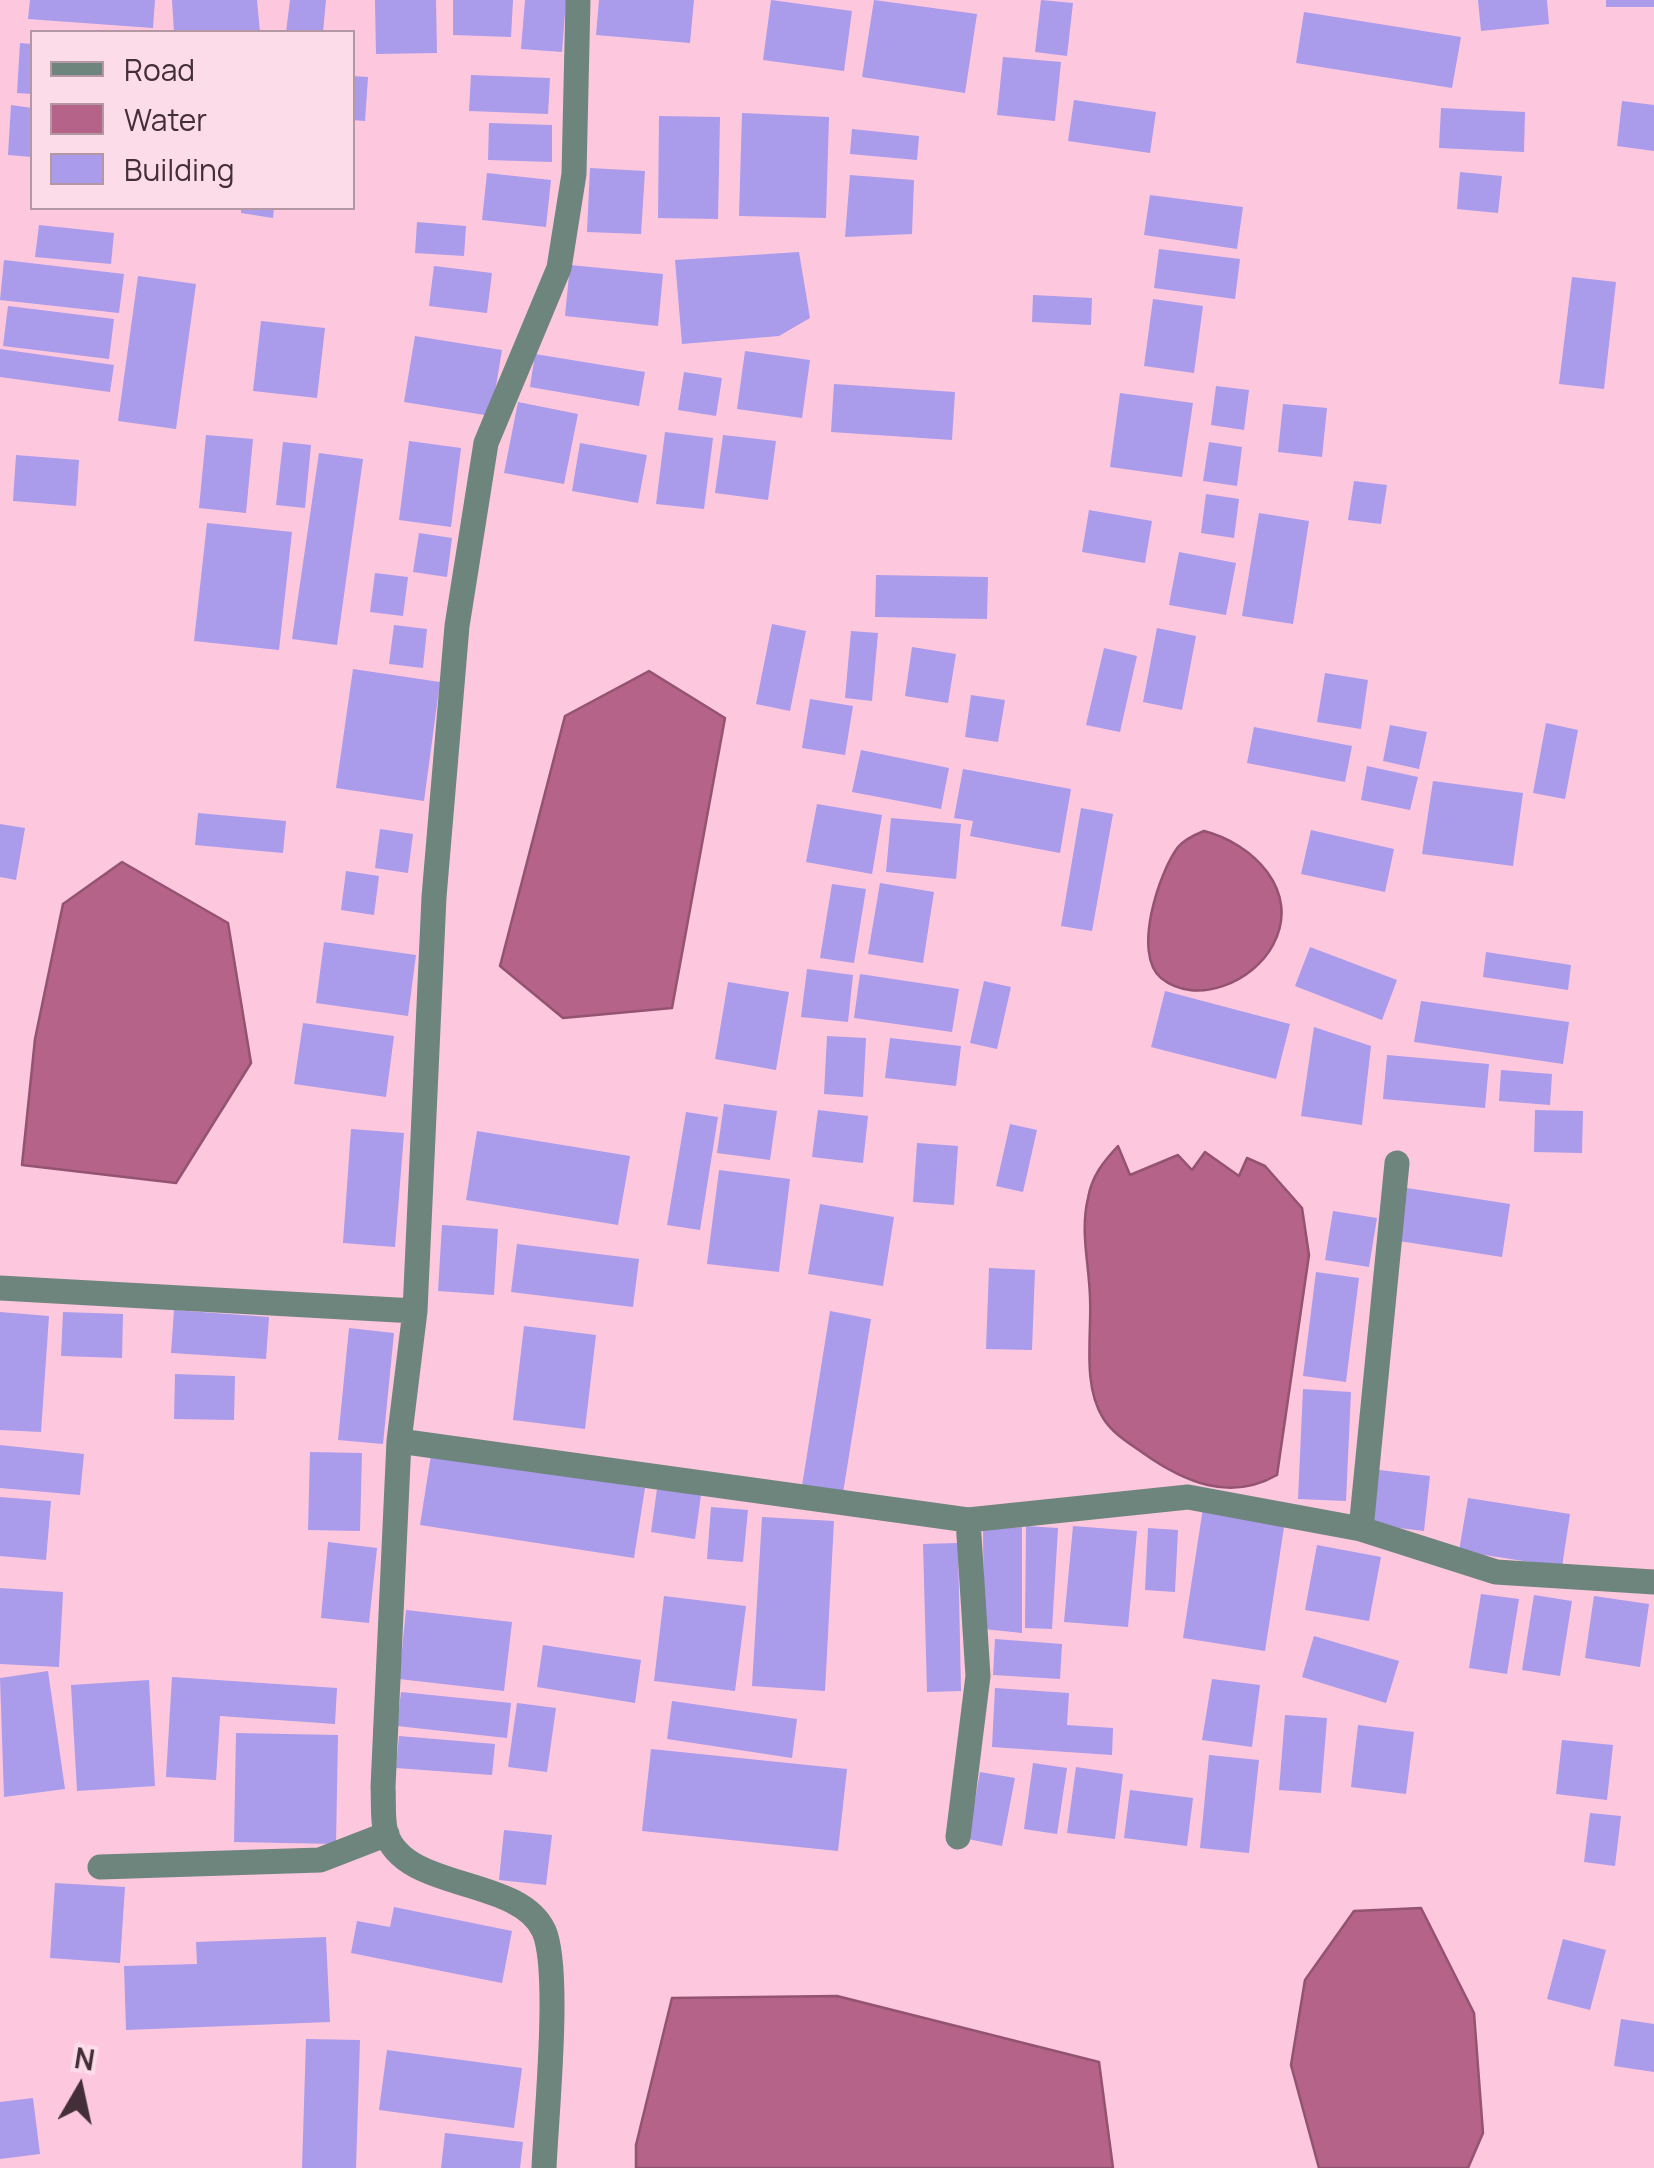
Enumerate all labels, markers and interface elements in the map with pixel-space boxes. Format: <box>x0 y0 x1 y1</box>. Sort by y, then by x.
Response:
legend <box>30 30 355 210</box>
text: Road <box>124 49 195 90</box>
text: Water <box>124 99 207 140</box>
text: Building <box>124 149 235 190</box>
north arrow <box>30 2038 130 2138</box>
text: N <box>72 2038 98 2079</box>

